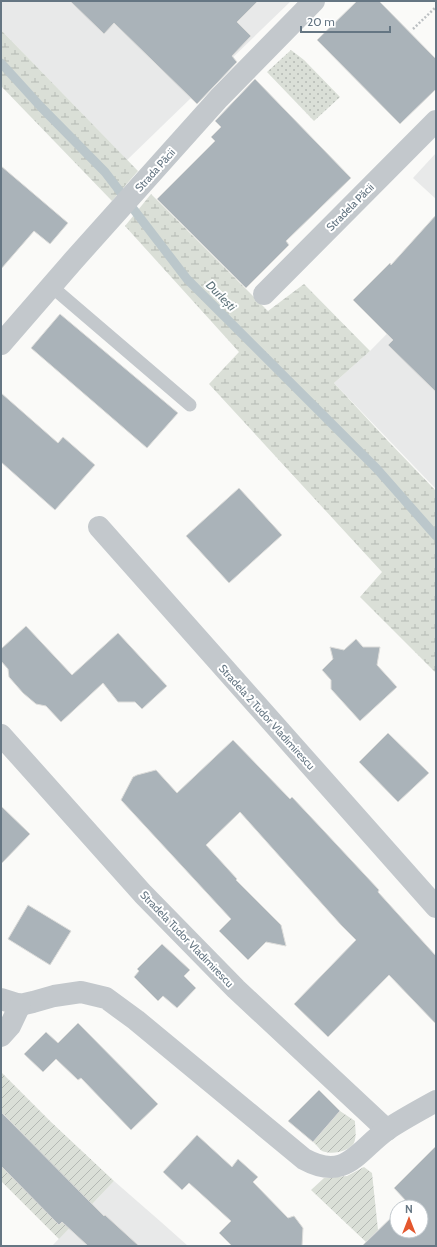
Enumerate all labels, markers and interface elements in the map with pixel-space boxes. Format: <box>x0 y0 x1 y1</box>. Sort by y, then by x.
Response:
scale bar <box>301 8 390 34</box>
text: 20 m <box>307 14 335 29</box>
street label: Strada Păcii <box>132 145 178 195</box>
street label: Stradela Păcii <box>323 180 377 234</box>
water label: Durlești <box>203 277 240 314</box>
street label: Stradela 2 Tudor Vladimirescu <box>216 661 318 773</box>
street label: Stradela Tudor Vladimirescu <box>137 888 237 990</box>
north arrow <box>389 1199 429 1239</box>
text: N <box>405 1202 413 1216</box>

